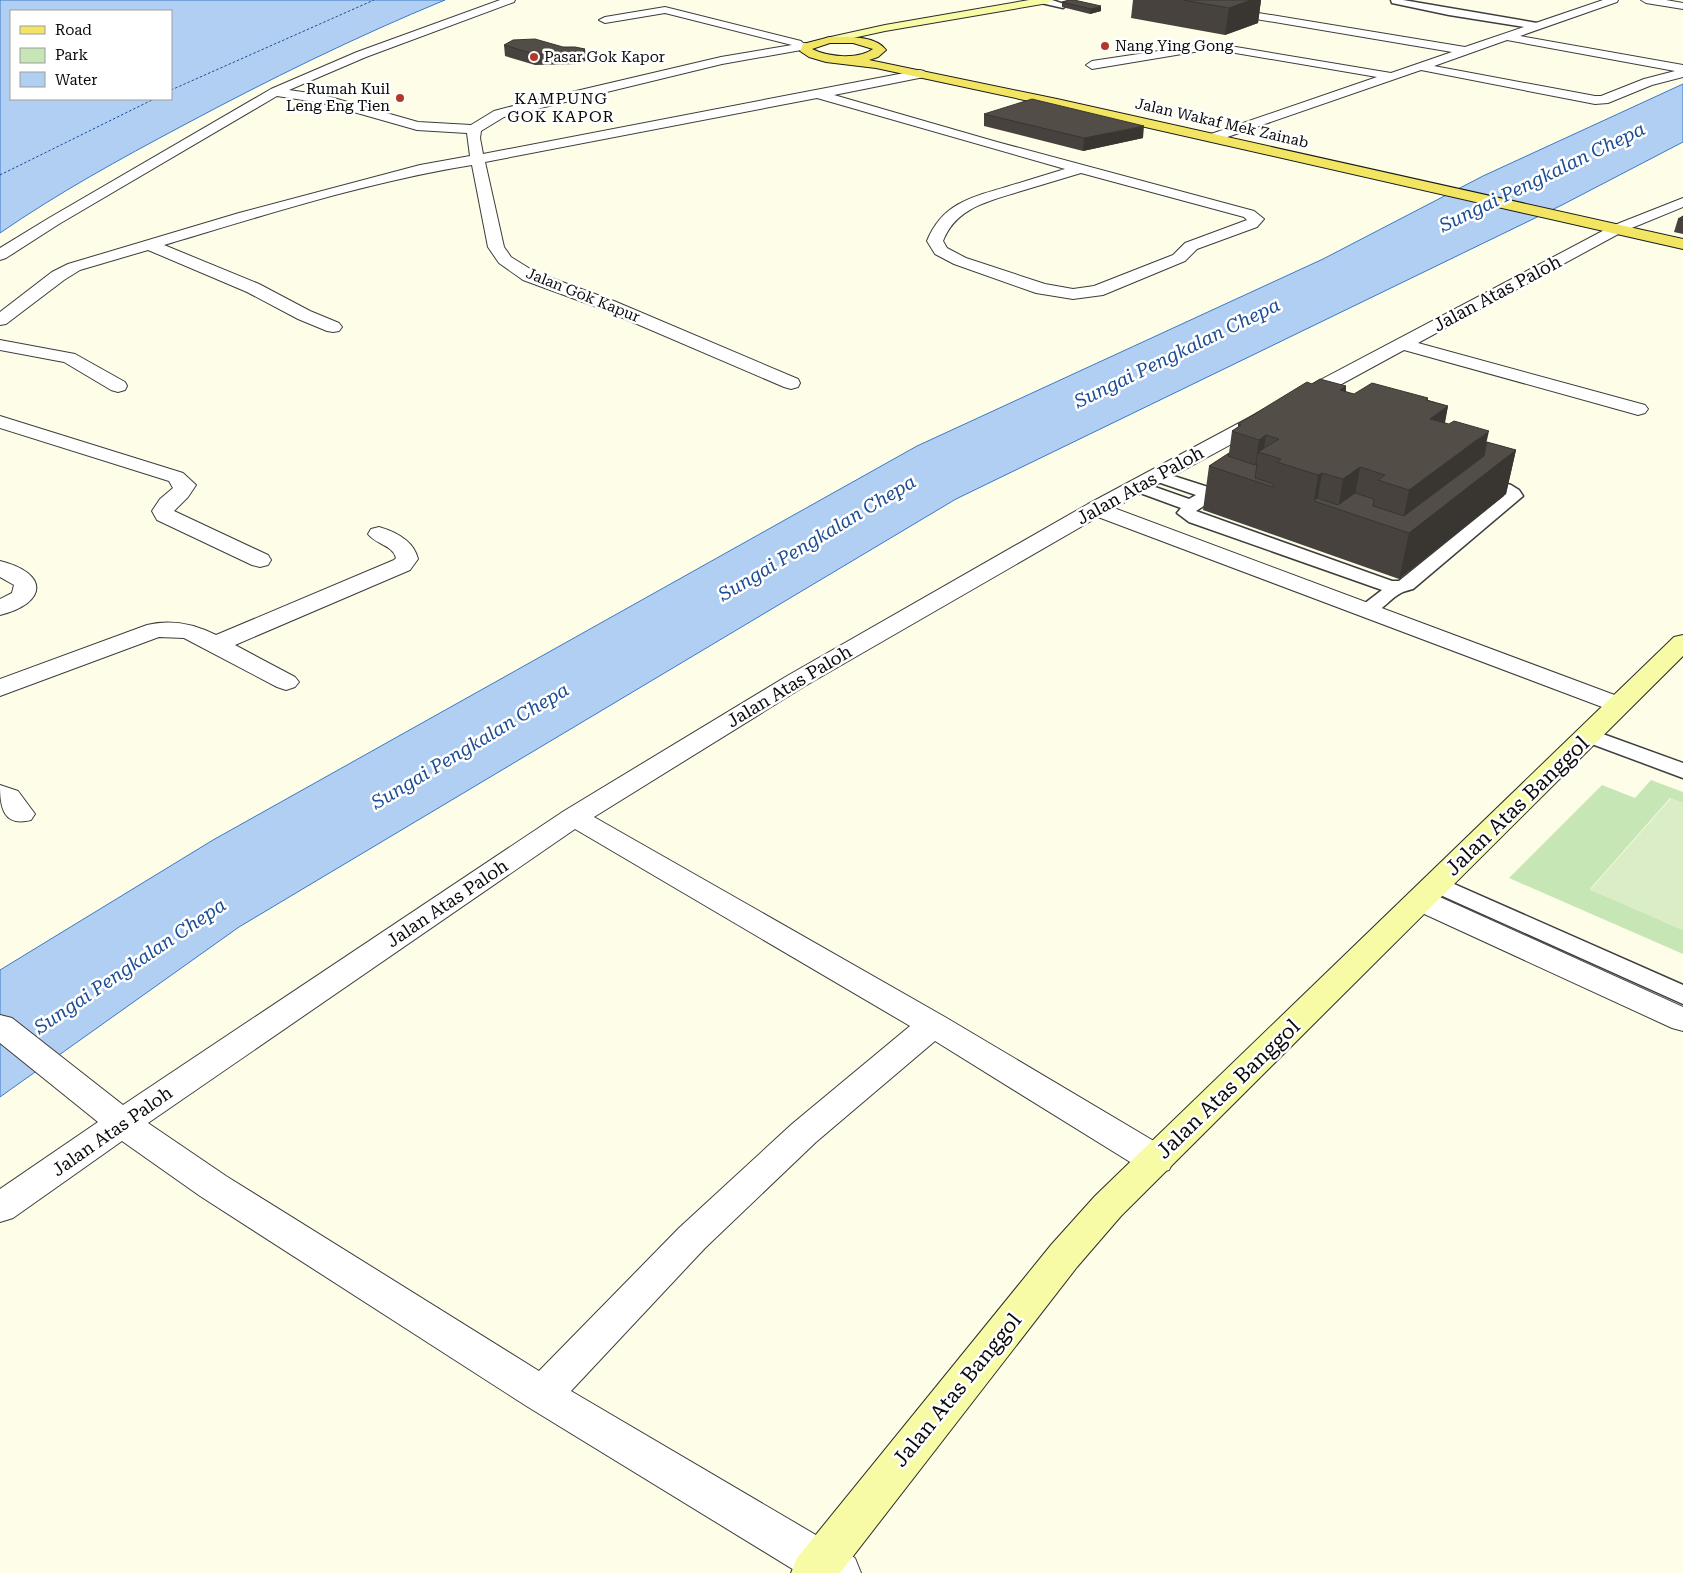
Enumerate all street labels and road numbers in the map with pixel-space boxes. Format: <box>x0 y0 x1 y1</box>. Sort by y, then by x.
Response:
street label: Jalan Wakaf Mek Zainab <box>1134 94 1310 152</box>
street label: Jalan Atas Paloh <box>1429 250 1565 336</box>
street label: Jalan Gok Kapur <box>523 264 643 326</box>
street label: Jalan Atas Paloh <box>1073 441 1207 529</box>
street label: Jalan Atas Paloh <box>723 640 856 732</box>
street label: Jalan Atas Banggol <box>1440 731 1594 881</box>
street label: Jalan Atas Paloh <box>382 854 512 951</box>
street label: Jalan Atas Banggol <box>1151 1014 1305 1164</box>
street label: Jalan Atas Paloh <box>48 1081 176 1180</box>
street label: Jalan Atas Banggol <box>888 1308 1026 1471</box>

